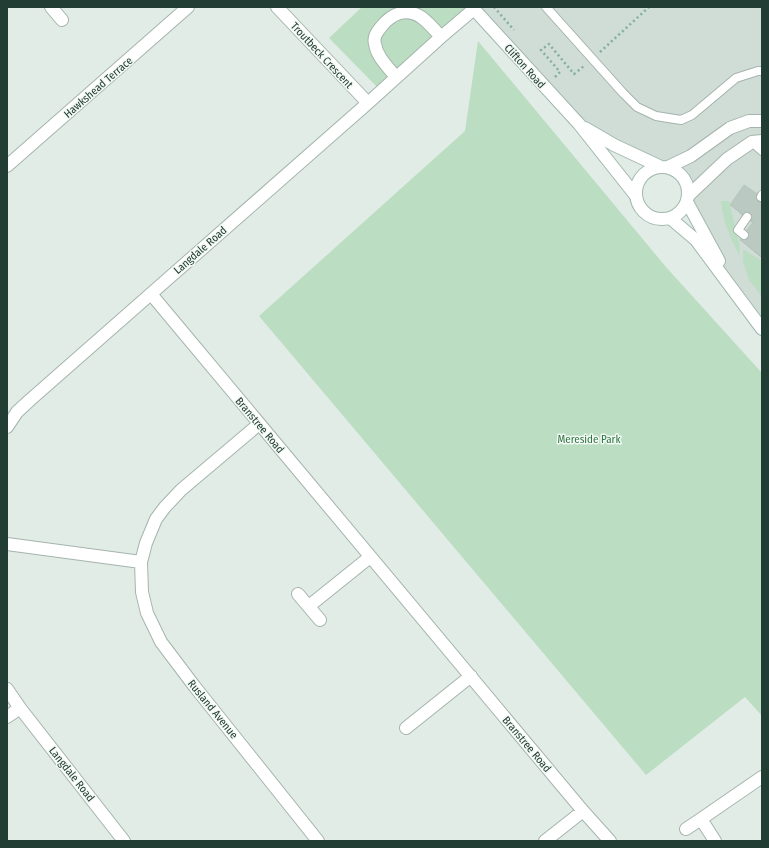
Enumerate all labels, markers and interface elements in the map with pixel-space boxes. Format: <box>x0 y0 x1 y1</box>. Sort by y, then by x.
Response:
street label: Troutbeck Crescent <box>288 20 356 91</box>
street label: Clifton Road <box>501 42 548 91</box>
street label: Hawkshead Terrace <box>61 54 135 121</box>
street label: Langdale Road <box>171 224 229 277</box>
street label: Branstree Road <box>233 395 287 456</box>
park label: Mereside Park <box>557 433 621 446</box>
street label: Rusland Avenue <box>185 677 240 741</box>
street label: Branstree Road <box>500 714 554 775</box>
street label: Langdale Road <box>46 744 97 804</box>

